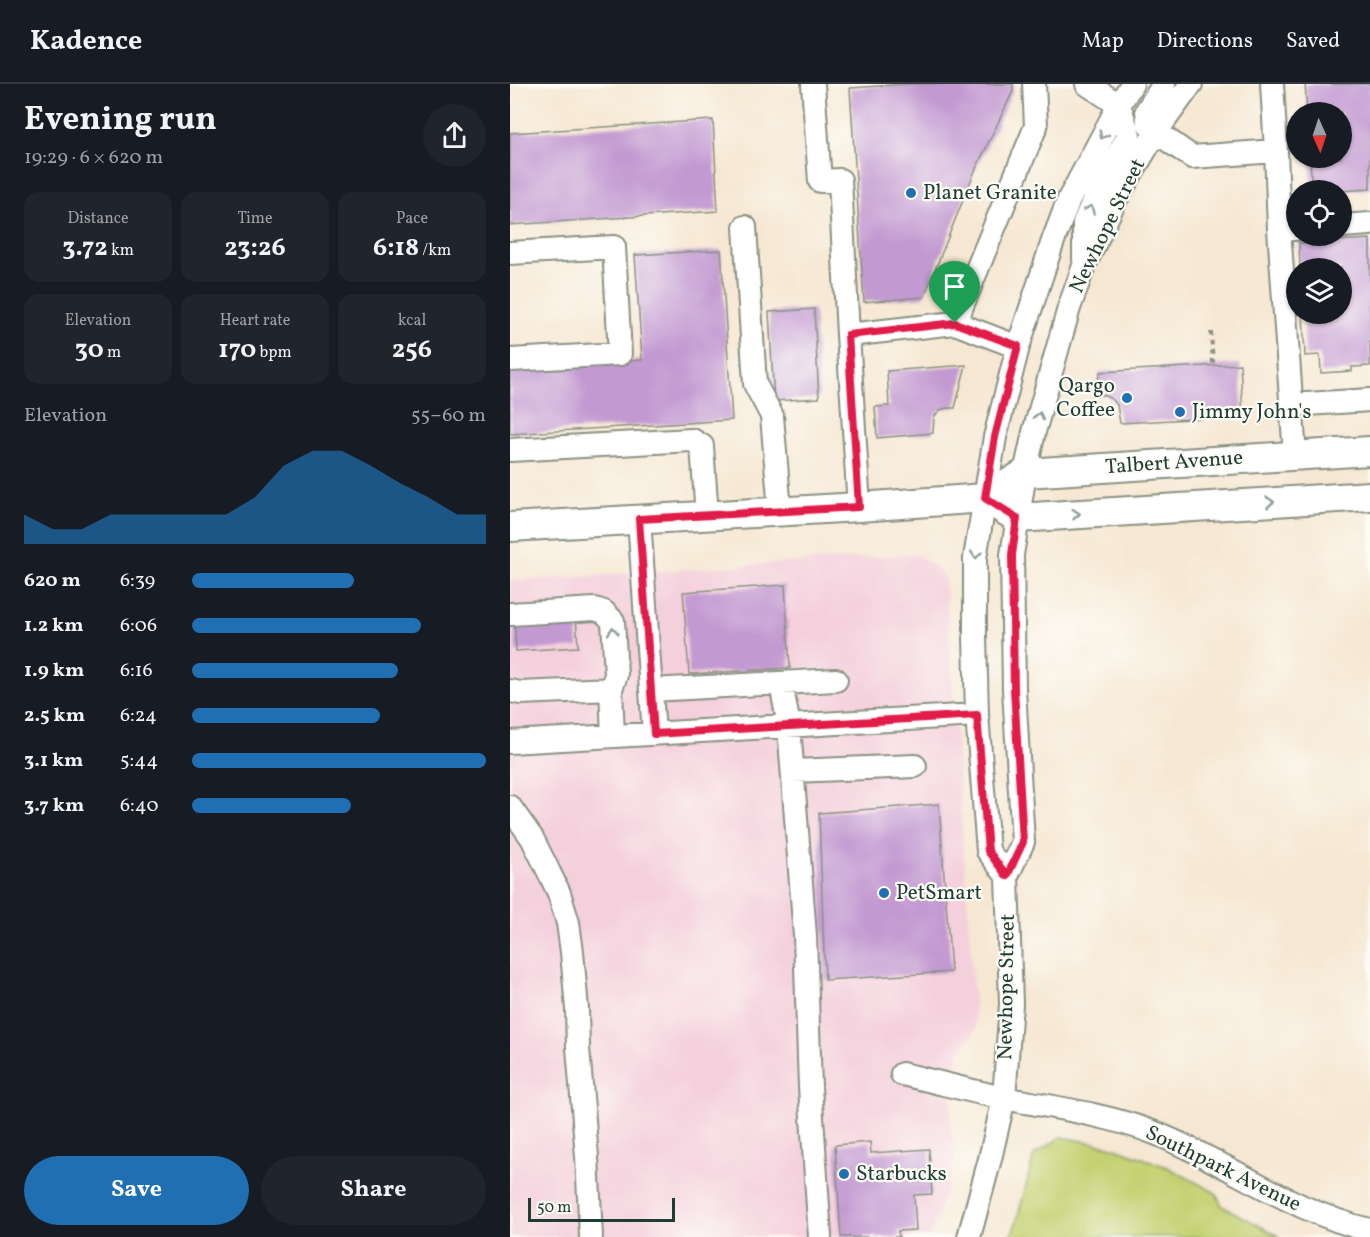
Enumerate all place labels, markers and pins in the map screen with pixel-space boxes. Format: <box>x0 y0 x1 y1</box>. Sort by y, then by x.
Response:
place label: Planet Granite <box>923 179 1057 208</box>
marker: Planet Granite <box>904 186 918 200</box>
pin <box>929 261 980 323</box>
place label: Qargo Coffee <box>1056 372 1115 425</box>
marker: Qargo Coffee <box>1120 391 1134 405</box>
place label: Jimmy John's <box>1192 398 1312 427</box>
marker: Jimmy John's <box>1173 405 1187 419</box>
place label: PetSmart <box>896 879 982 908</box>
marker: PetSmart <box>877 886 891 900</box>
place label: Starbucks <box>856 1160 947 1189</box>
marker: Starbucks <box>837 1167 851 1181</box>

